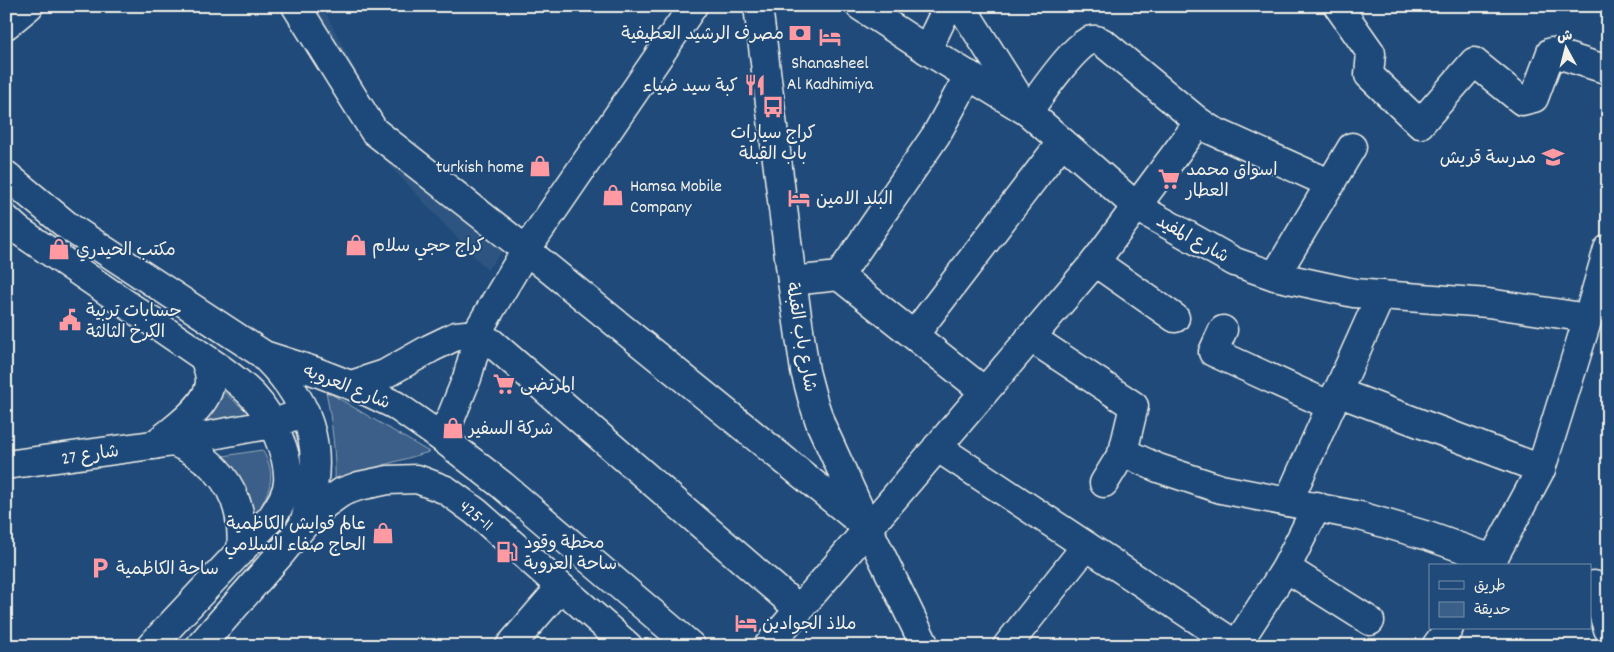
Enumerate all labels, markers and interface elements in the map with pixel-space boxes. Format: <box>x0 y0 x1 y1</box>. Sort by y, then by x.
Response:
bank icon: مصرف الرشيد العطيفية <box>787 20 813 46</box>
north arrow <box>1542 22 1592 72</box>
place label: مصرف الرشيد العطيفية <box>621 23 784 48</box>
hotel icon: Shanasheel Al Kadhimiya <box>817 24 843 50</box>
text: ش <box>1556 26 1574 48</box>
place label: Shanasheel Al Kadhimiya <box>787 52 874 98</box>
restaurant icon: كبة سيد ضياء <box>742 72 768 98</box>
place label: كبة سيد ضياء <box>643 75 738 100</box>
bus stop icon: كراج سيارات باب القبلة <box>760 94 786 120</box>
place label: كراج سيارات باب القبلة <box>730 122 816 168</box>
school or university icon: مدرسة قريش <box>1540 144 1566 170</box>
place label: مدرسة قريش <box>1440 147 1536 172</box>
shop icon: turkish home <box>527 153 553 179</box>
place label: turkish home <box>436 156 524 181</box>
place label: اسواق محمد العطار <box>1184 159 1278 205</box>
supermarket icon: اسواق محمد العطار <box>1156 166 1182 192</box>
place label: Hamsa Mobile Company <box>630 175 722 221</box>
shop icon: Hamsa Mobile Company <box>600 182 626 208</box>
hotel icon: البلد الامين <box>786 185 812 211</box>
place label: البلد الامين <box>816 188 893 213</box>
street label: شارع المفيد <box>1151 210 1233 270</box>
shop icon: كراج حجي سلام <box>343 232 369 258</box>
place label: كراج حجي سلام <box>372 235 485 261</box>
shop icon: مكتب الحيدري <box>46 236 72 262</box>
place label: مكتب الحيدري <box>76 239 176 264</box>
street label: شارع باب القبلة <box>778 281 821 394</box>
place label: حسابات تربية الكرخ الثالثة <box>86 300 182 346</box>
public building icon: حسابات تربية الكرخ الثالثة <box>57 307 83 333</box>
street label: شارع العروبه <box>299 359 393 417</box>
supermarket icon: المرتضى <box>491 371 517 397</box>
place label: المرتضى <box>520 374 575 399</box>
shop icon: شركة السفير <box>440 415 466 441</box>
place label: شركة السفير <box>467 418 554 443</box>
street label: شارع 27 <box>60 440 121 473</box>
street label: 425-11 <box>453 495 498 539</box>
place label: عالم قوايش الكاظمية الحاج صفاء السلامي <box>225 513 366 560</box>
shop icon: عالم قوايش الكاظمية الحاج صفاء السلامي <box>370 520 396 546</box>
place label: محطة وقود ساحة العروبة <box>524 532 617 578</box>
fuel station icon: محطة وقود ساحة العروبة <box>494 539 520 565</box>
parking icon: ساحة الكاظمية <box>87 555 113 581</box>
place label: ساحة الكاظمية <box>116 558 219 583</box>
legend <box>1429 564 1592 630</box>
text: طريق <box>1474 576 1506 598</box>
text: حديقة <box>1474 600 1511 622</box>
hotel icon: ملاذ الجوادين <box>733 610 759 636</box>
place label: ملاذ الجوادين <box>762 613 856 638</box>

